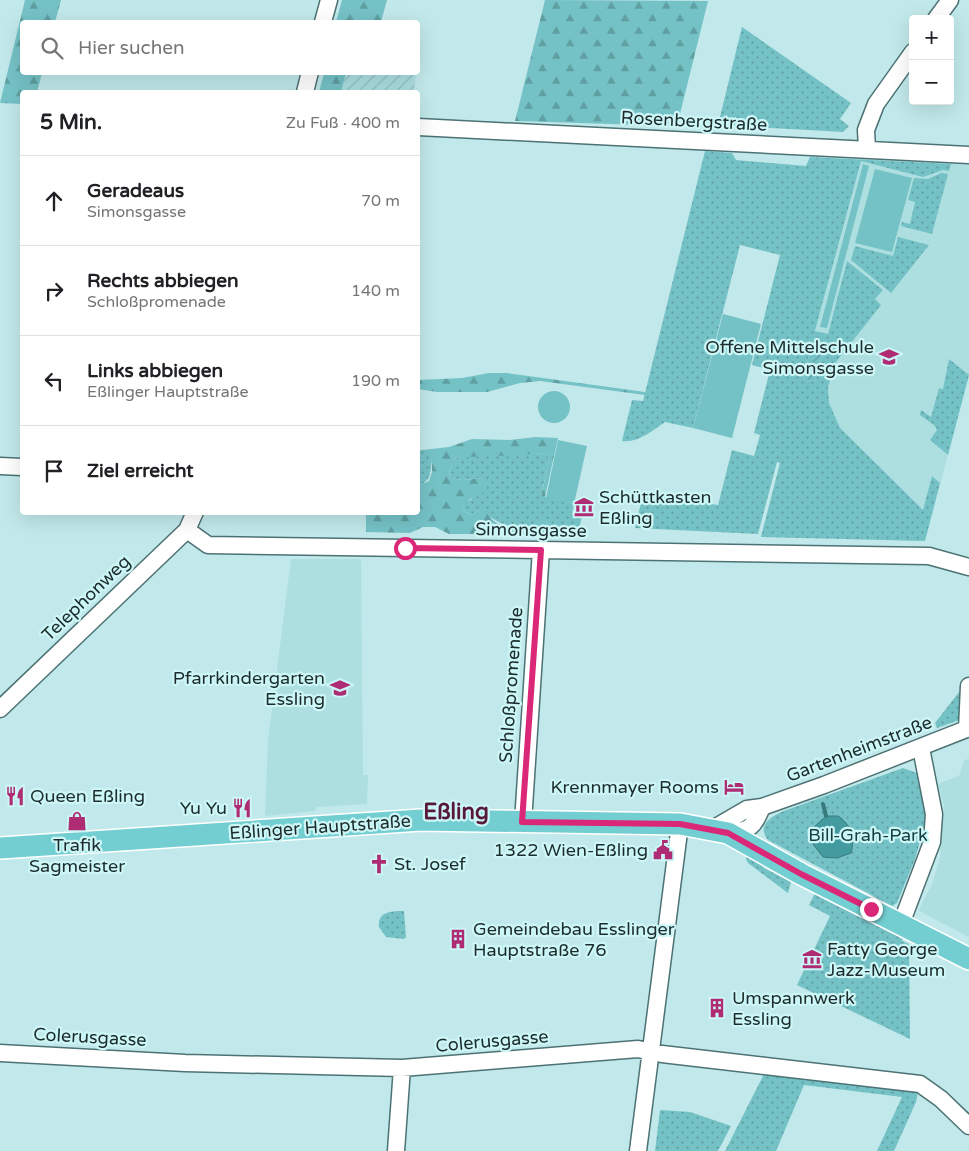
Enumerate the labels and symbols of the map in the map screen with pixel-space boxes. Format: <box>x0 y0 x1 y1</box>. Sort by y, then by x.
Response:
street label: Rosenbergstraße <box>620 106 768 136</box>
place label: Offene Mittelschule Simonsgasse <box>705 336 874 379</box>
school or university icon: Offene Mittelschule Simonsgasse <box>878 346 900 368</box>
place label: Schüttkasten Eßling <box>599 486 712 529</box>
museum icon: Schüttkasten Eßling <box>573 496 595 518</box>
street label: Simonsgasse <box>475 518 587 542</box>
route start <box>394 537 417 560</box>
street label: Telephonweg <box>37 550 135 646</box>
street label: Schloßpromenade <box>495 606 527 764</box>
place label: Pfarrkindergarten Essling <box>173 667 325 710</box>
school or university icon: Pfarrkindergarten Essling <box>329 677 351 699</box>
street label: Gartenheimstraße <box>783 711 935 787</box>
place label: Krennmayer Rooms <box>551 776 719 798</box>
hotel icon: Krennmayer Rooms <box>723 776 745 798</box>
restaurant icon: Queen Eßling <box>4 785 26 807</box>
place label: Queen Eßling <box>30 785 145 807</box>
place label: Yu Yu <box>180 797 227 819</box>
restaurant icon: Yu Yu <box>231 797 253 819</box>
district label: Eßling <box>423 799 489 825</box>
shop icon: Trafik Sagmeister <box>66 810 88 832</box>
street label: Eßlinger Hauptstraße <box>229 810 411 844</box>
park label: Bill-Grah-Park <box>808 824 928 846</box>
place label: Trafik Sagmeister <box>29 834 125 877</box>
place label: 1322 Wien-Eßling <box>493 839 648 861</box>
public building icon: 1322 Wien-Eßling <box>652 839 674 861</box>
church icon: St. Josef <box>368 853 390 875</box>
place label: St. Josef <box>394 853 466 875</box>
route end <box>860 898 883 921</box>
place label: Gemeindebau Esslinger Hauptstraße 76 <box>473 918 675 961</box>
building icon: Gemeindebau Esslinger Hauptstraße 76 <box>447 928 469 950</box>
place label: Fatty George Jazz-Museum <box>827 938 945 981</box>
museum icon: Fatty George Jazz-Museum <box>801 948 823 970</box>
place label: Umspannwerk Essling <box>732 987 855 1030</box>
building icon: Umspannwerk Essling <box>706 997 728 1019</box>
street label: Colerusgasse <box>33 1023 147 1051</box>
street label: Colerusgasse <box>435 1025 549 1057</box>

